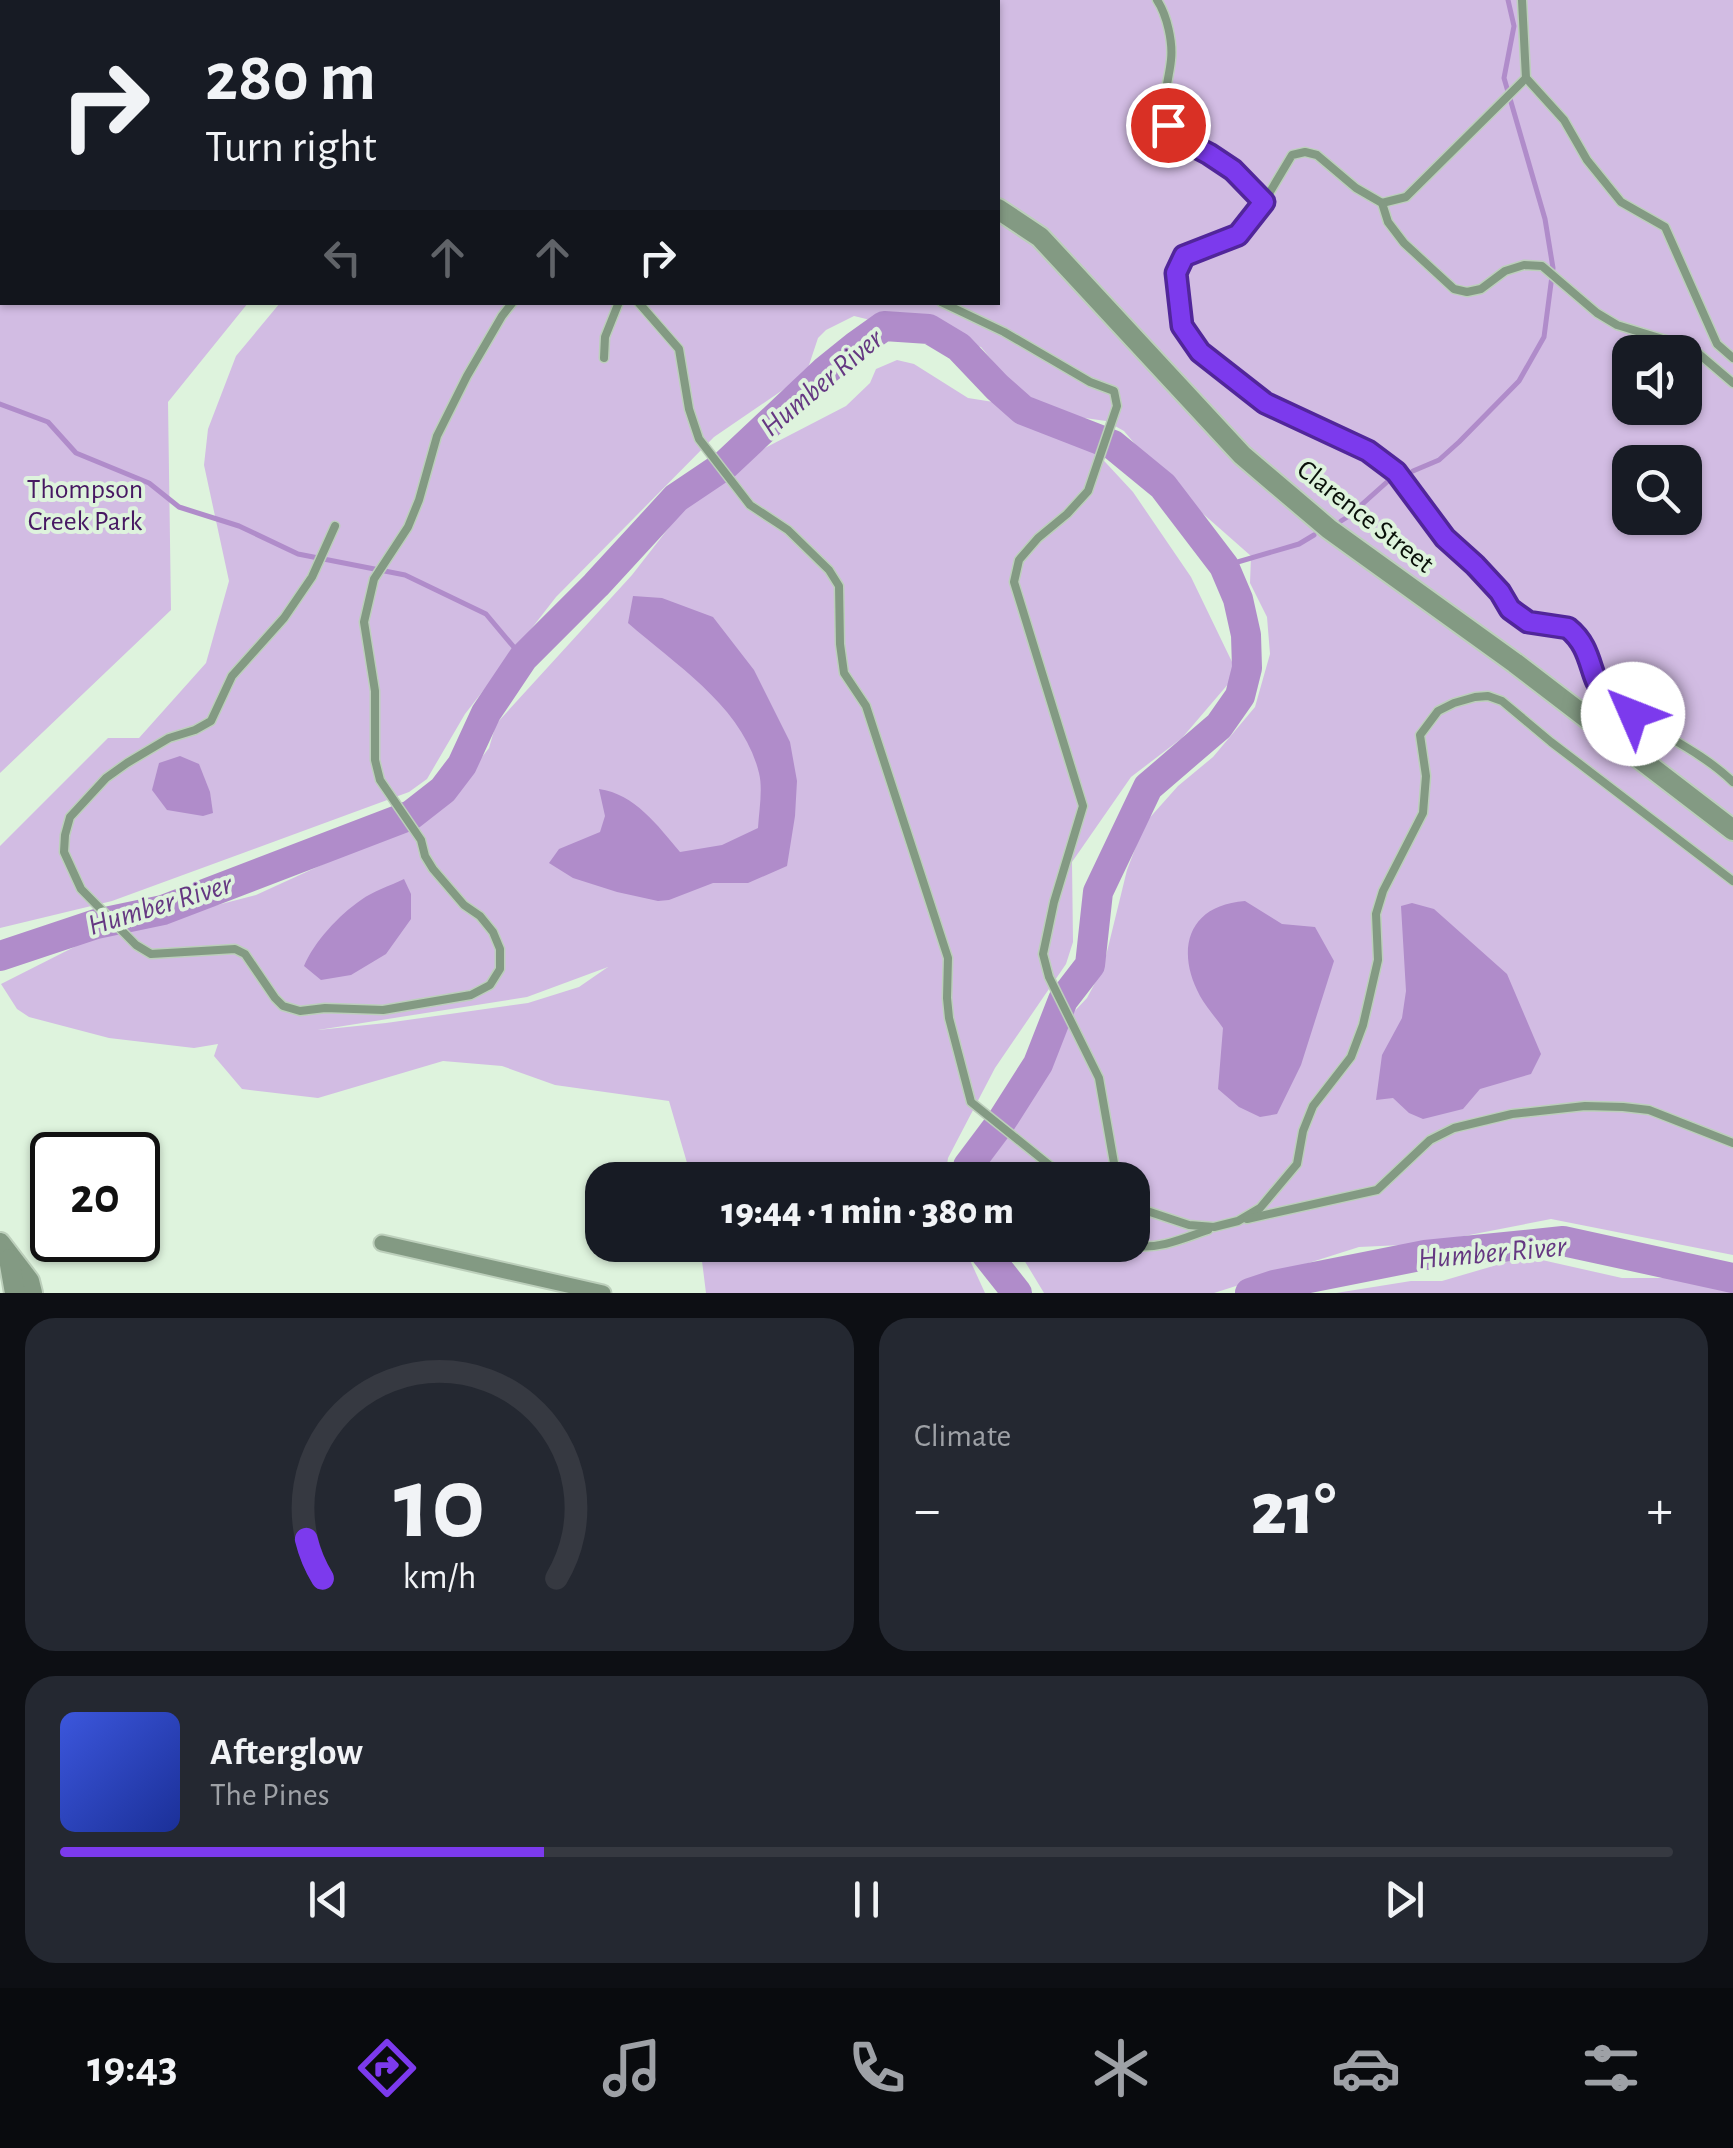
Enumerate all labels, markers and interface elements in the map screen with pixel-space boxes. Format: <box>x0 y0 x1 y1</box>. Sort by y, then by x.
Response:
icon: right <box>40 40 170 170</box>
text: 280 m <box>205 43 376 113</box>
pin <box>1126 83 1211 168</box>
icon: arrive <box>1141 98 1196 153</box>
text: Turn right <box>205 125 377 170</box>
icon: left <box>315 230 370 285</box>
icon: ahead <box>420 230 475 285</box>
icon: ahead <box>525 230 580 285</box>
icon: right <box>630 230 685 285</box>
water label: Humber River <box>755 323 890 442</box>
map controls <box>1612 335 1702 535</box>
button: sound <box>1612 335 1702 425</box>
button: search <box>1612 445 1702 535</box>
street label: Clarence Street <box>1291 455 1439 579</box>
park label: Thompson Creek Park <box>27 476 143 536</box>
position arrow <box>1581 662 1685 766</box>
water label: Humber River <box>84 869 237 941</box>
speed limit sign: 20 <box>30 1132 160 1262</box>
text: 19:44 · 1 min · 380 m <box>721 1193 1014 1231</box>
water label: Humber River <box>1417 1231 1569 1274</box>
text: Climate <box>914 1420 1011 1452</box>
text: 10 <box>394 1453 485 1557</box>
text: 21° <box>1251 1473 1336 1548</box>
text: − <box>914 1483 940 1538</box>
text: + <box>1647 1483 1673 1538</box>
text: km/h <box>403 1559 476 1595</box>
text: Afterglow <box>210 1734 363 1772</box>
text: The Pines <box>210 1779 330 1811</box>
icon: previous <box>301 1872 356 1927</box>
icon: pause <box>839 1872 894 1927</box>
icon: next <box>1377 1872 1432 1927</box>
icon: directions <box>352 2033 422 2103</box>
icon: music <box>597 2033 667 2103</box>
icon: phone <box>842 2033 912 2103</box>
icon: climate <box>1086 2033 1156 2103</box>
icon: car <box>1331 2033 1401 2103</box>
icon: filters <box>1576 2033 1646 2103</box>
text: 19:43 <box>87 2045 178 2090</box>

